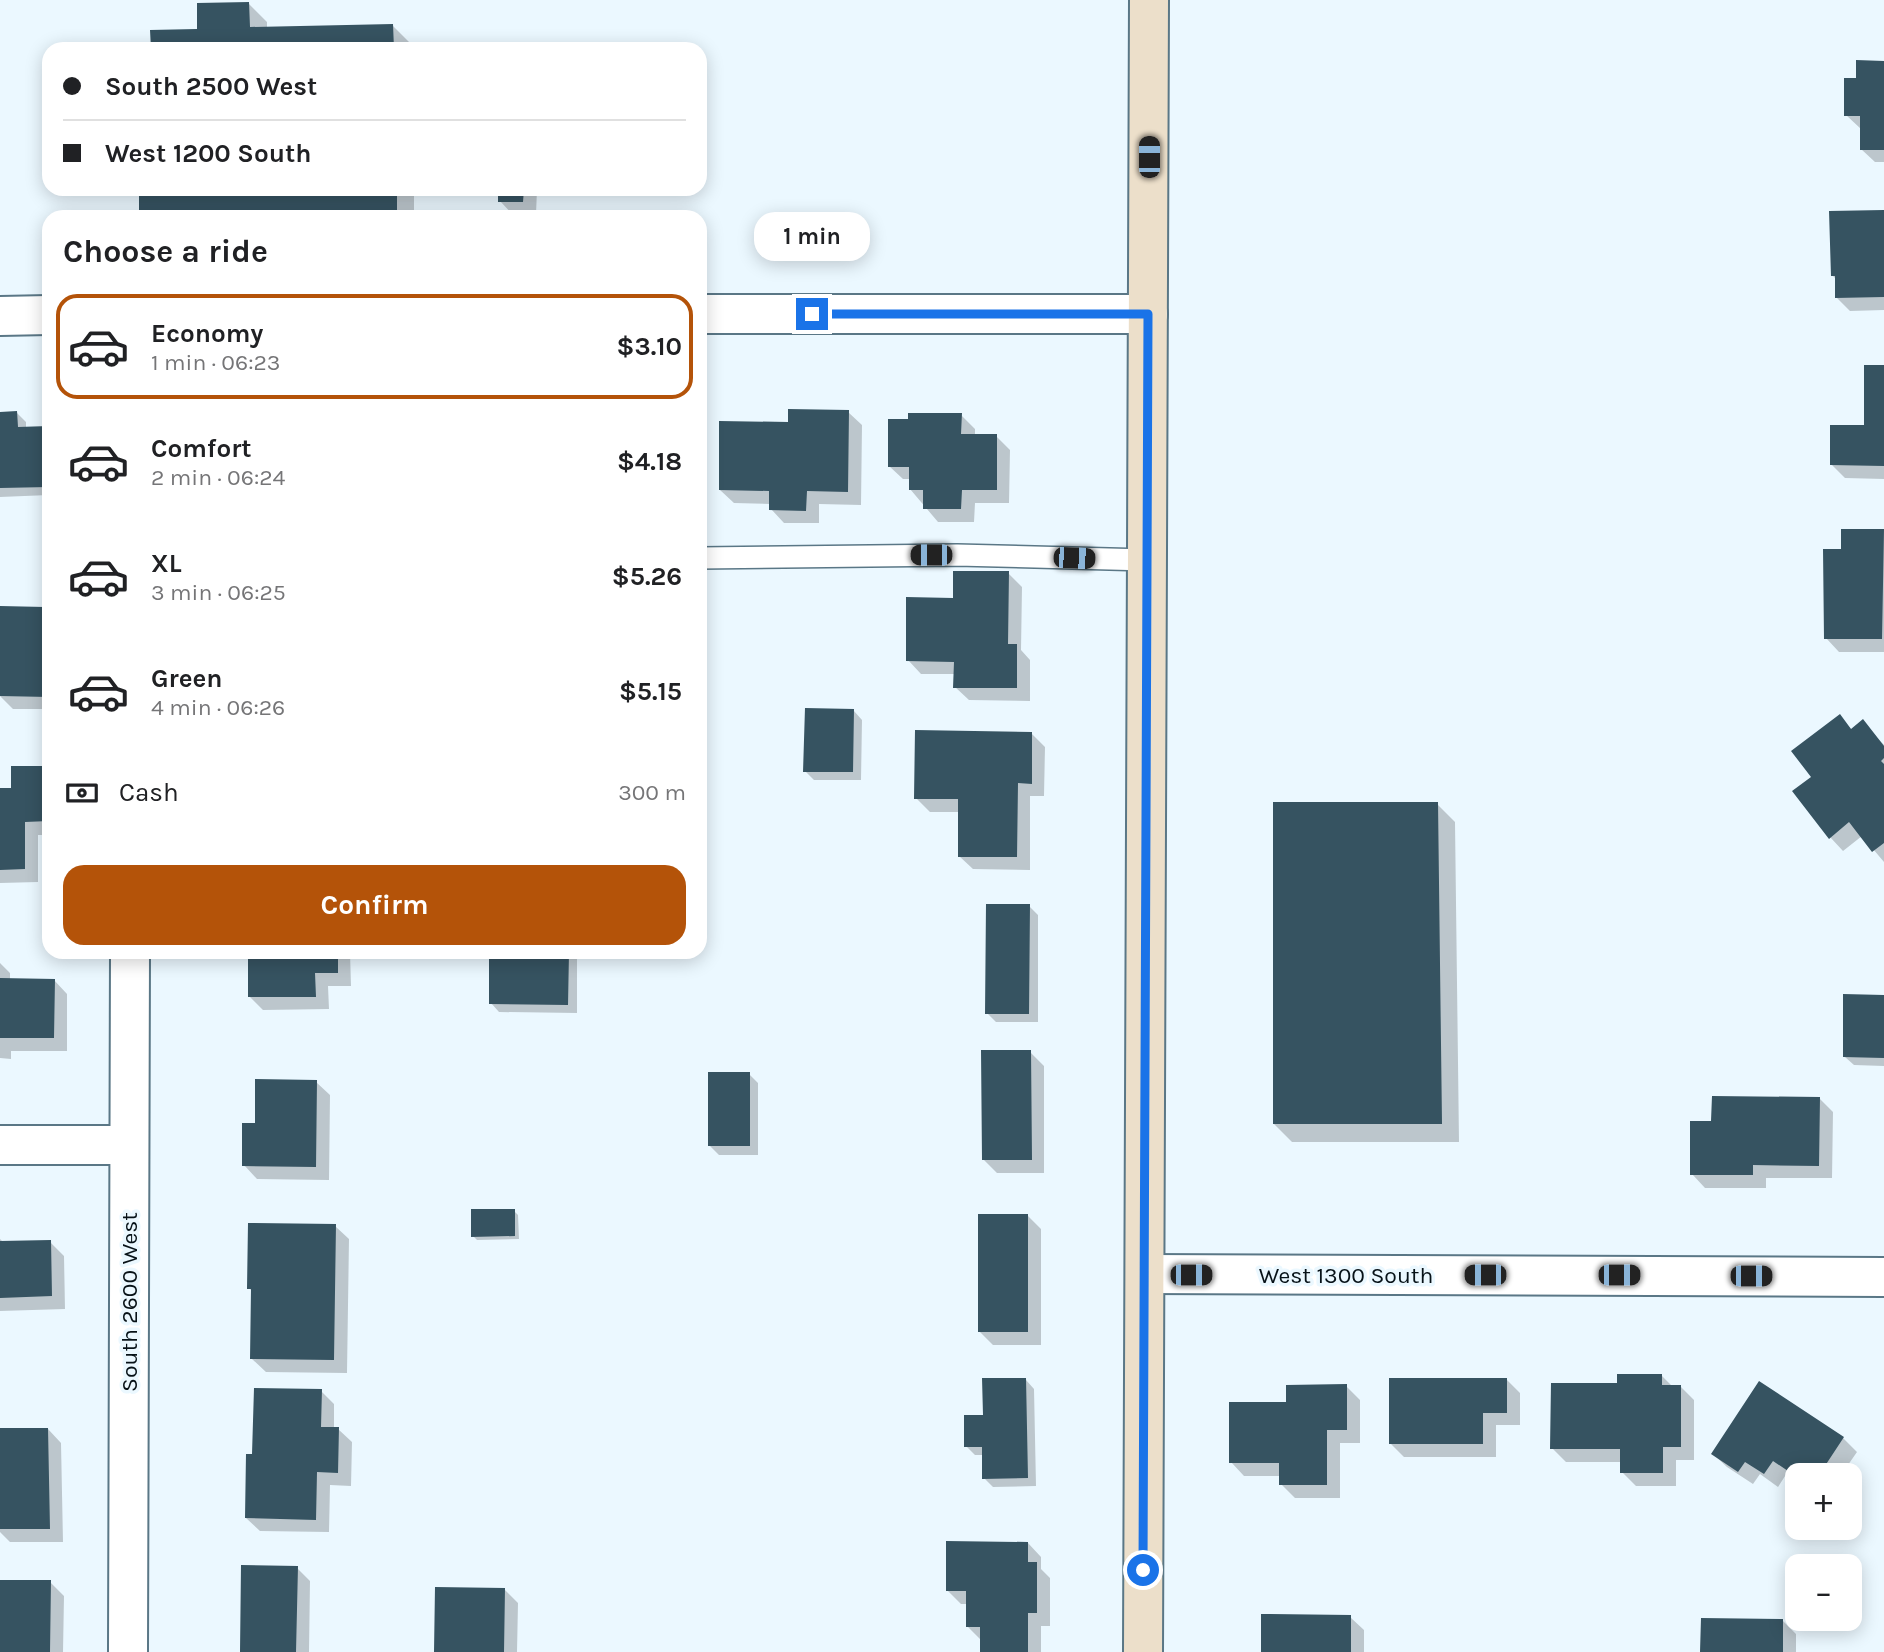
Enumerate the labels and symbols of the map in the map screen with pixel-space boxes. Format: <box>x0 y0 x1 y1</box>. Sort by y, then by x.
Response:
car <box>1139 136 1160 178</box>
callout: 1 min <box>754 212 870 262</box>
route end <box>796 298 828 330</box>
car <box>911 545 953 566</box>
car <box>1053 547 1096 569</box>
street label: South 2600 West <box>116 1212 143 1392</box>
street label: West 1300 South <box>1259 1262 1433 1289</box>
car <box>1171 1265 1213 1286</box>
car <box>1465 1265 1507 1286</box>
car <box>1599 1265 1641 1286</box>
car <box>1731 1266 1773 1287</box>
route start <box>1127 1554 1159 1586</box>

